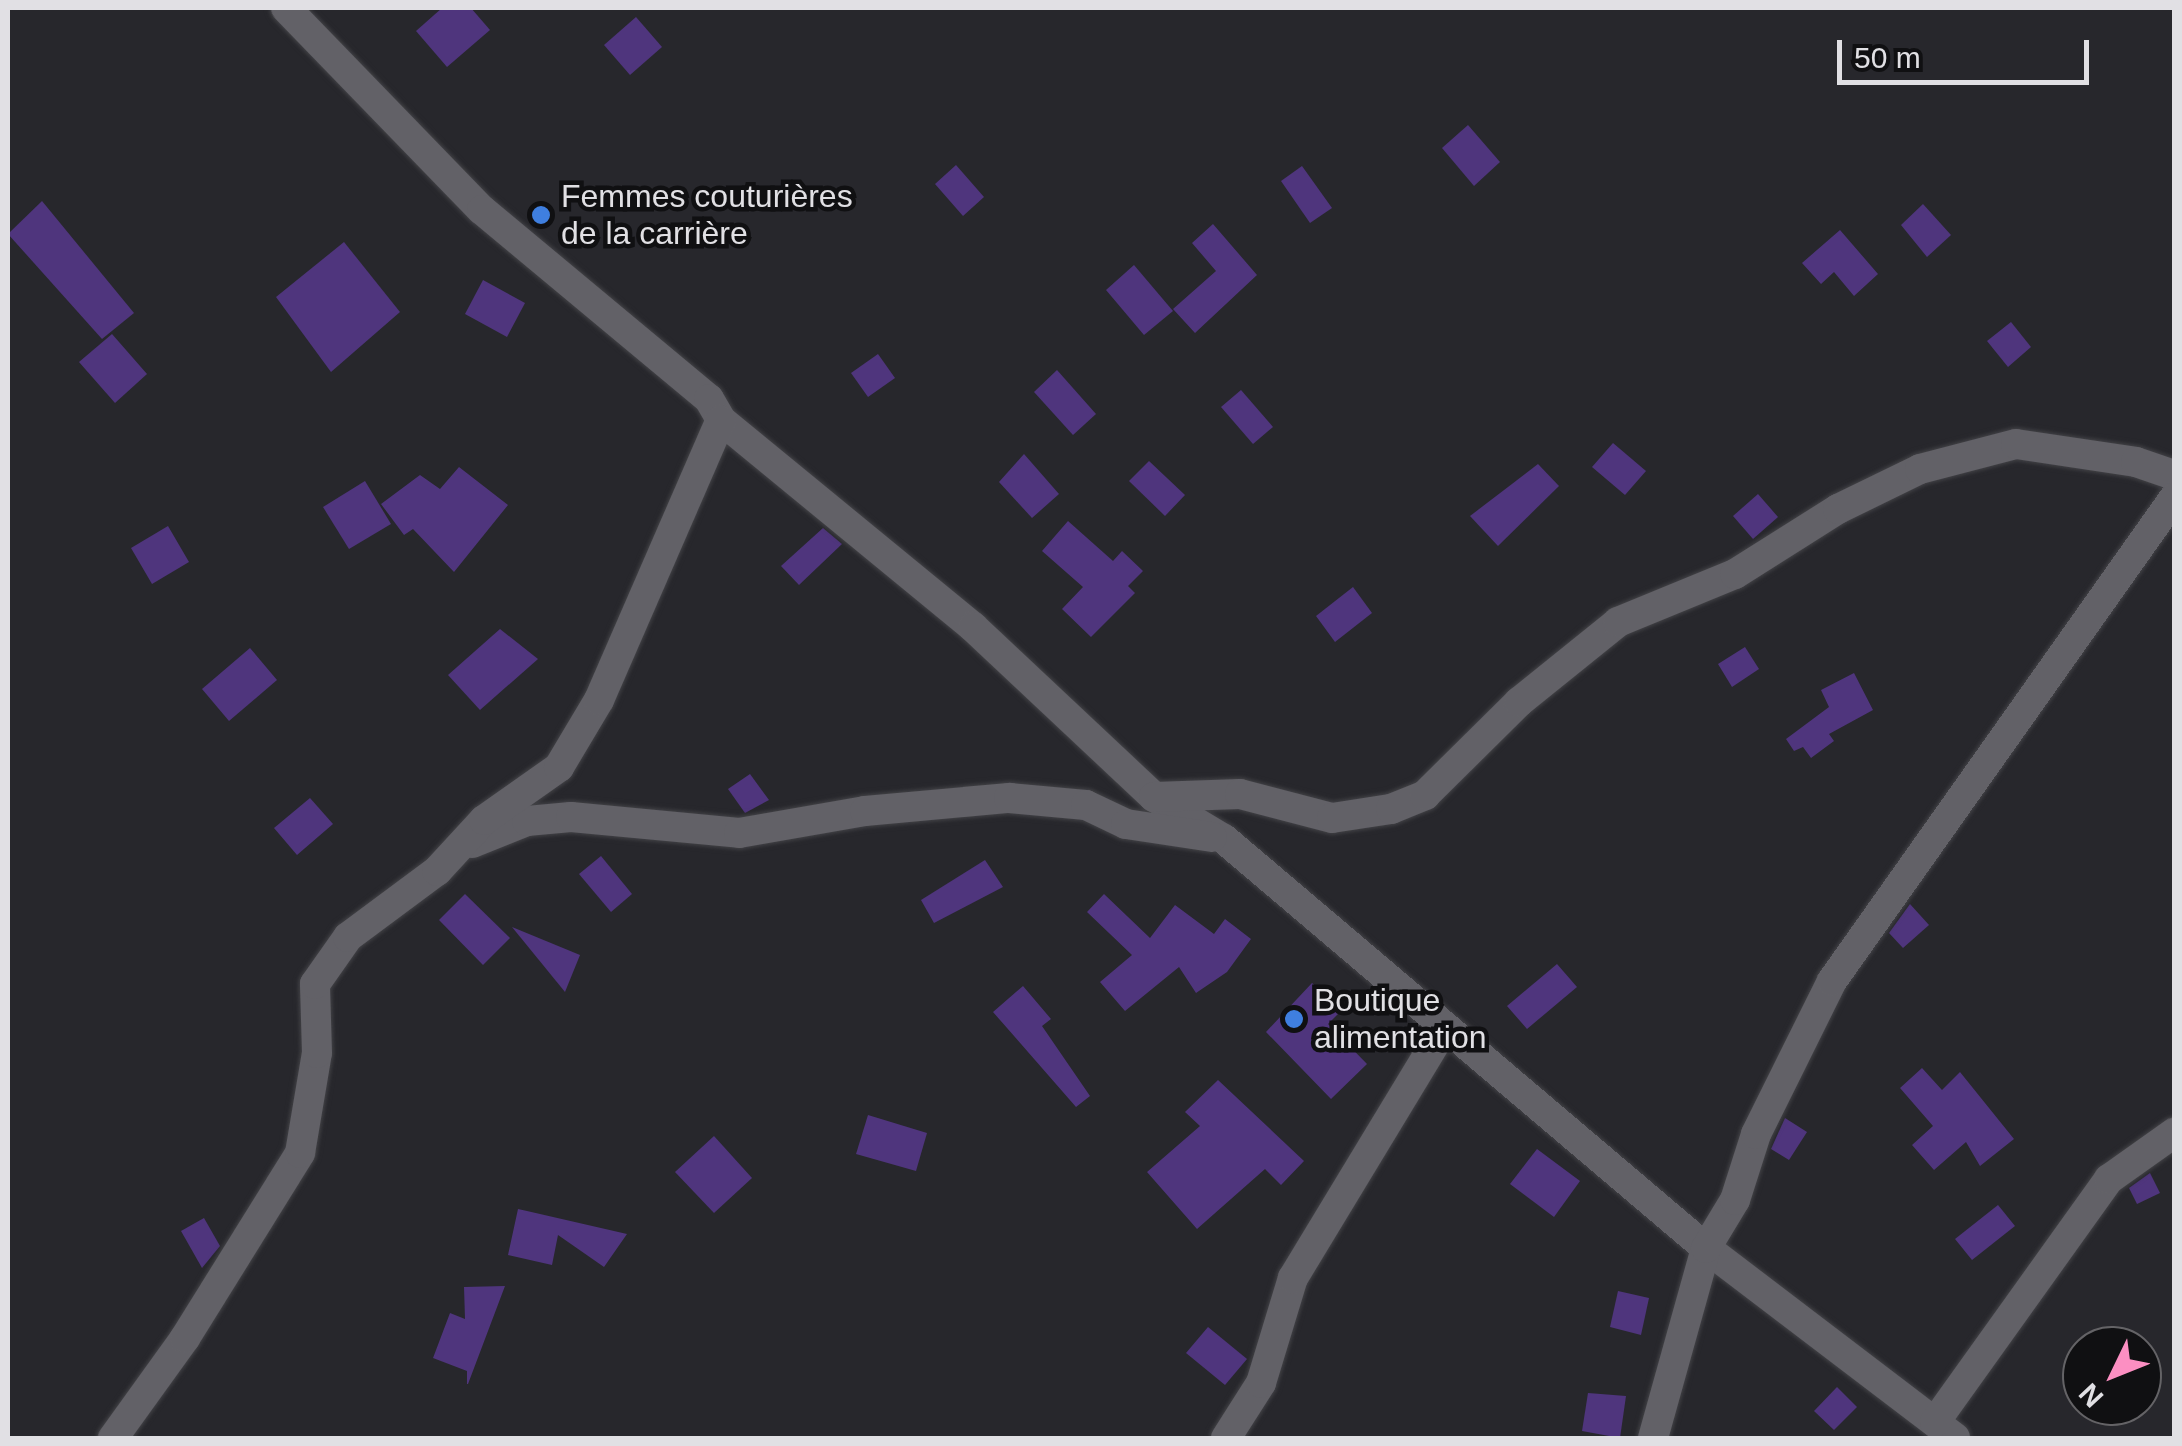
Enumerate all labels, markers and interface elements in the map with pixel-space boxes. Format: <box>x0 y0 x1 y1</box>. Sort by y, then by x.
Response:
scale bar <box>1842 20 2094 82</box>
text: 50 m <box>1854 41 1921 74</box>
place label: Femmes couturières de la carrière <box>561 178 853 253</box>
marker: Femmes couturières de la carrière <box>530 204 552 226</box>
place label: Boutique alimentation <box>1314 982 1487 1057</box>
marker: Boutique alimentation <box>1283 1008 1305 1030</box>
north arrow <box>2062 1326 2162 1426</box>
text: N <box>2073 1377 2109 1413</box>

